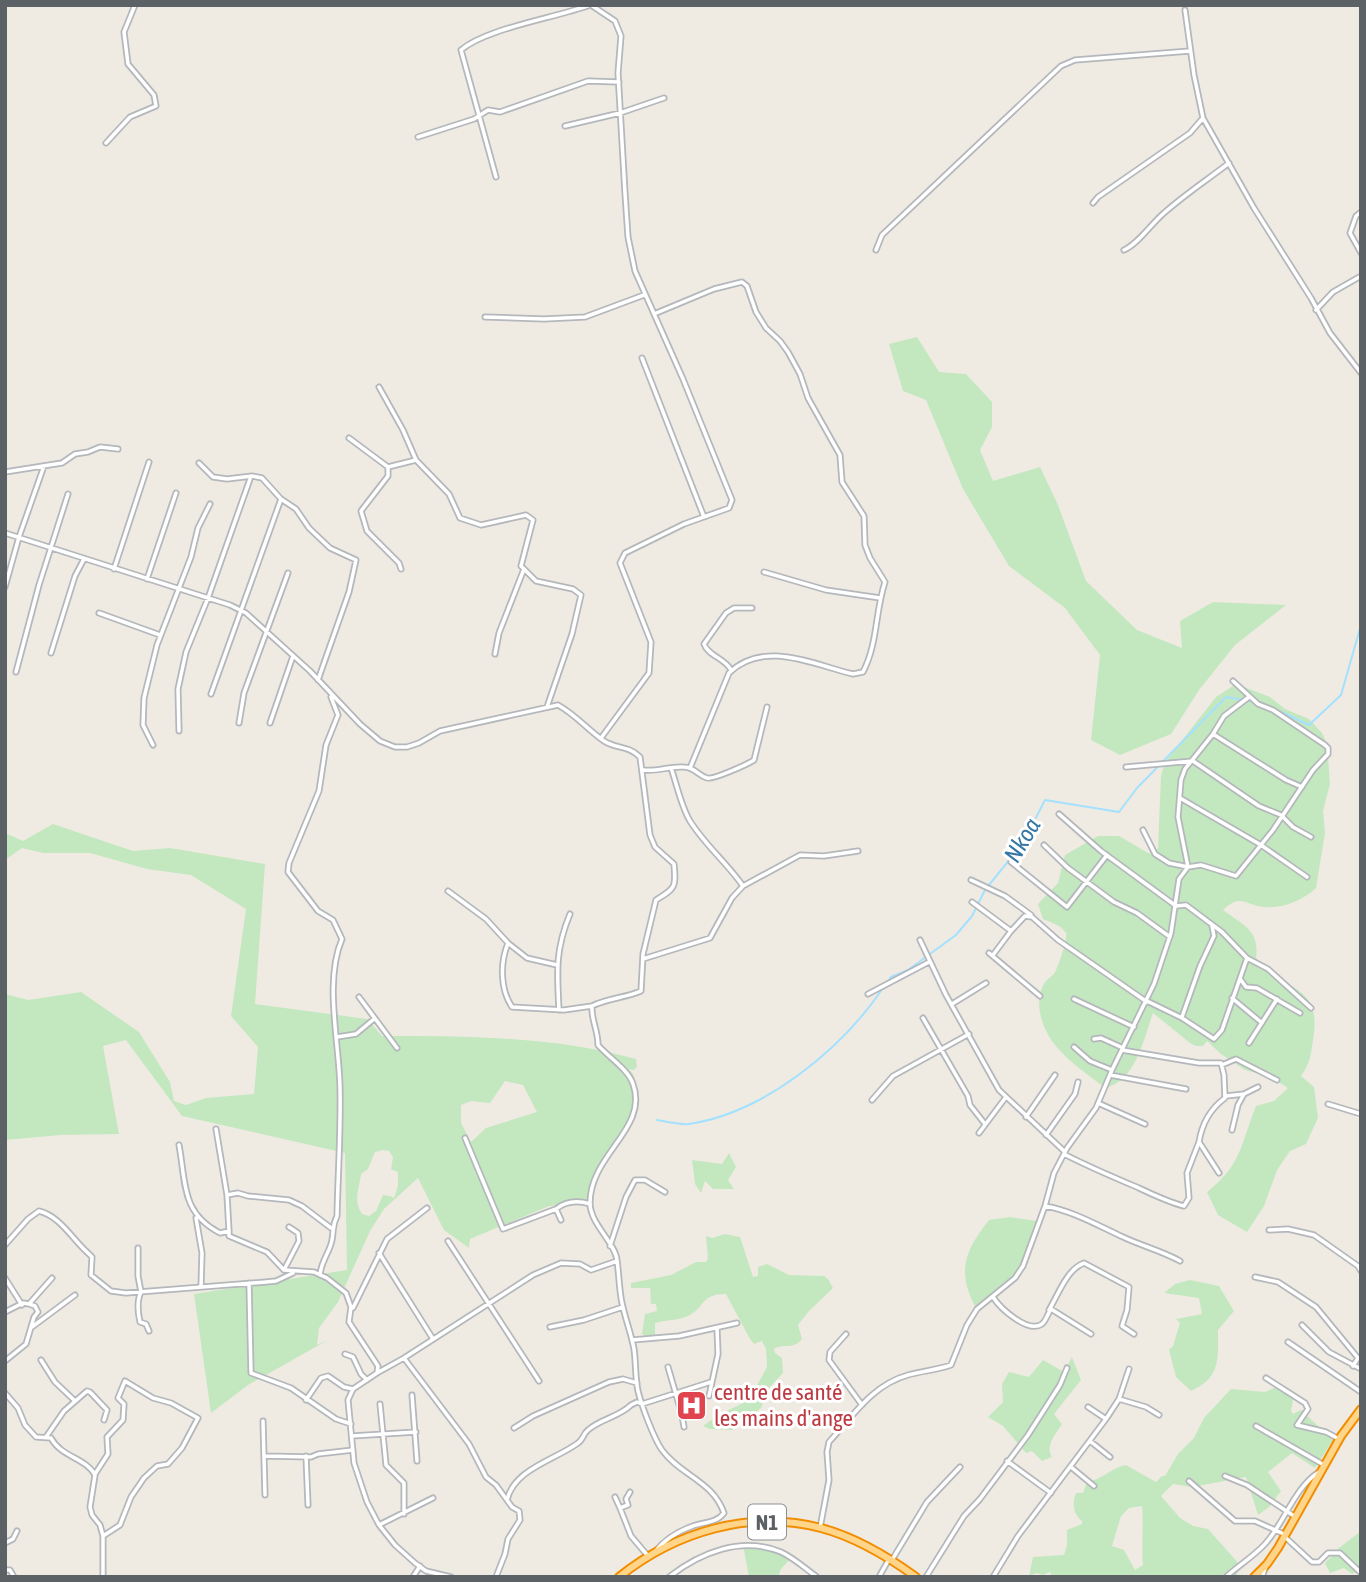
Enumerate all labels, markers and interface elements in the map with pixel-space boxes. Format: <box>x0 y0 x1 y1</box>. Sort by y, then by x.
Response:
water label: Nkoa <box>998 813 1046 867</box>
place label: centre de santé les mains d'ange <box>714 1379 853 1431</box>
hospital icon: centre de santé les mains d'ange <box>674 1388 708 1422</box>
road number: N1 <box>748 1504 786 1540</box>

